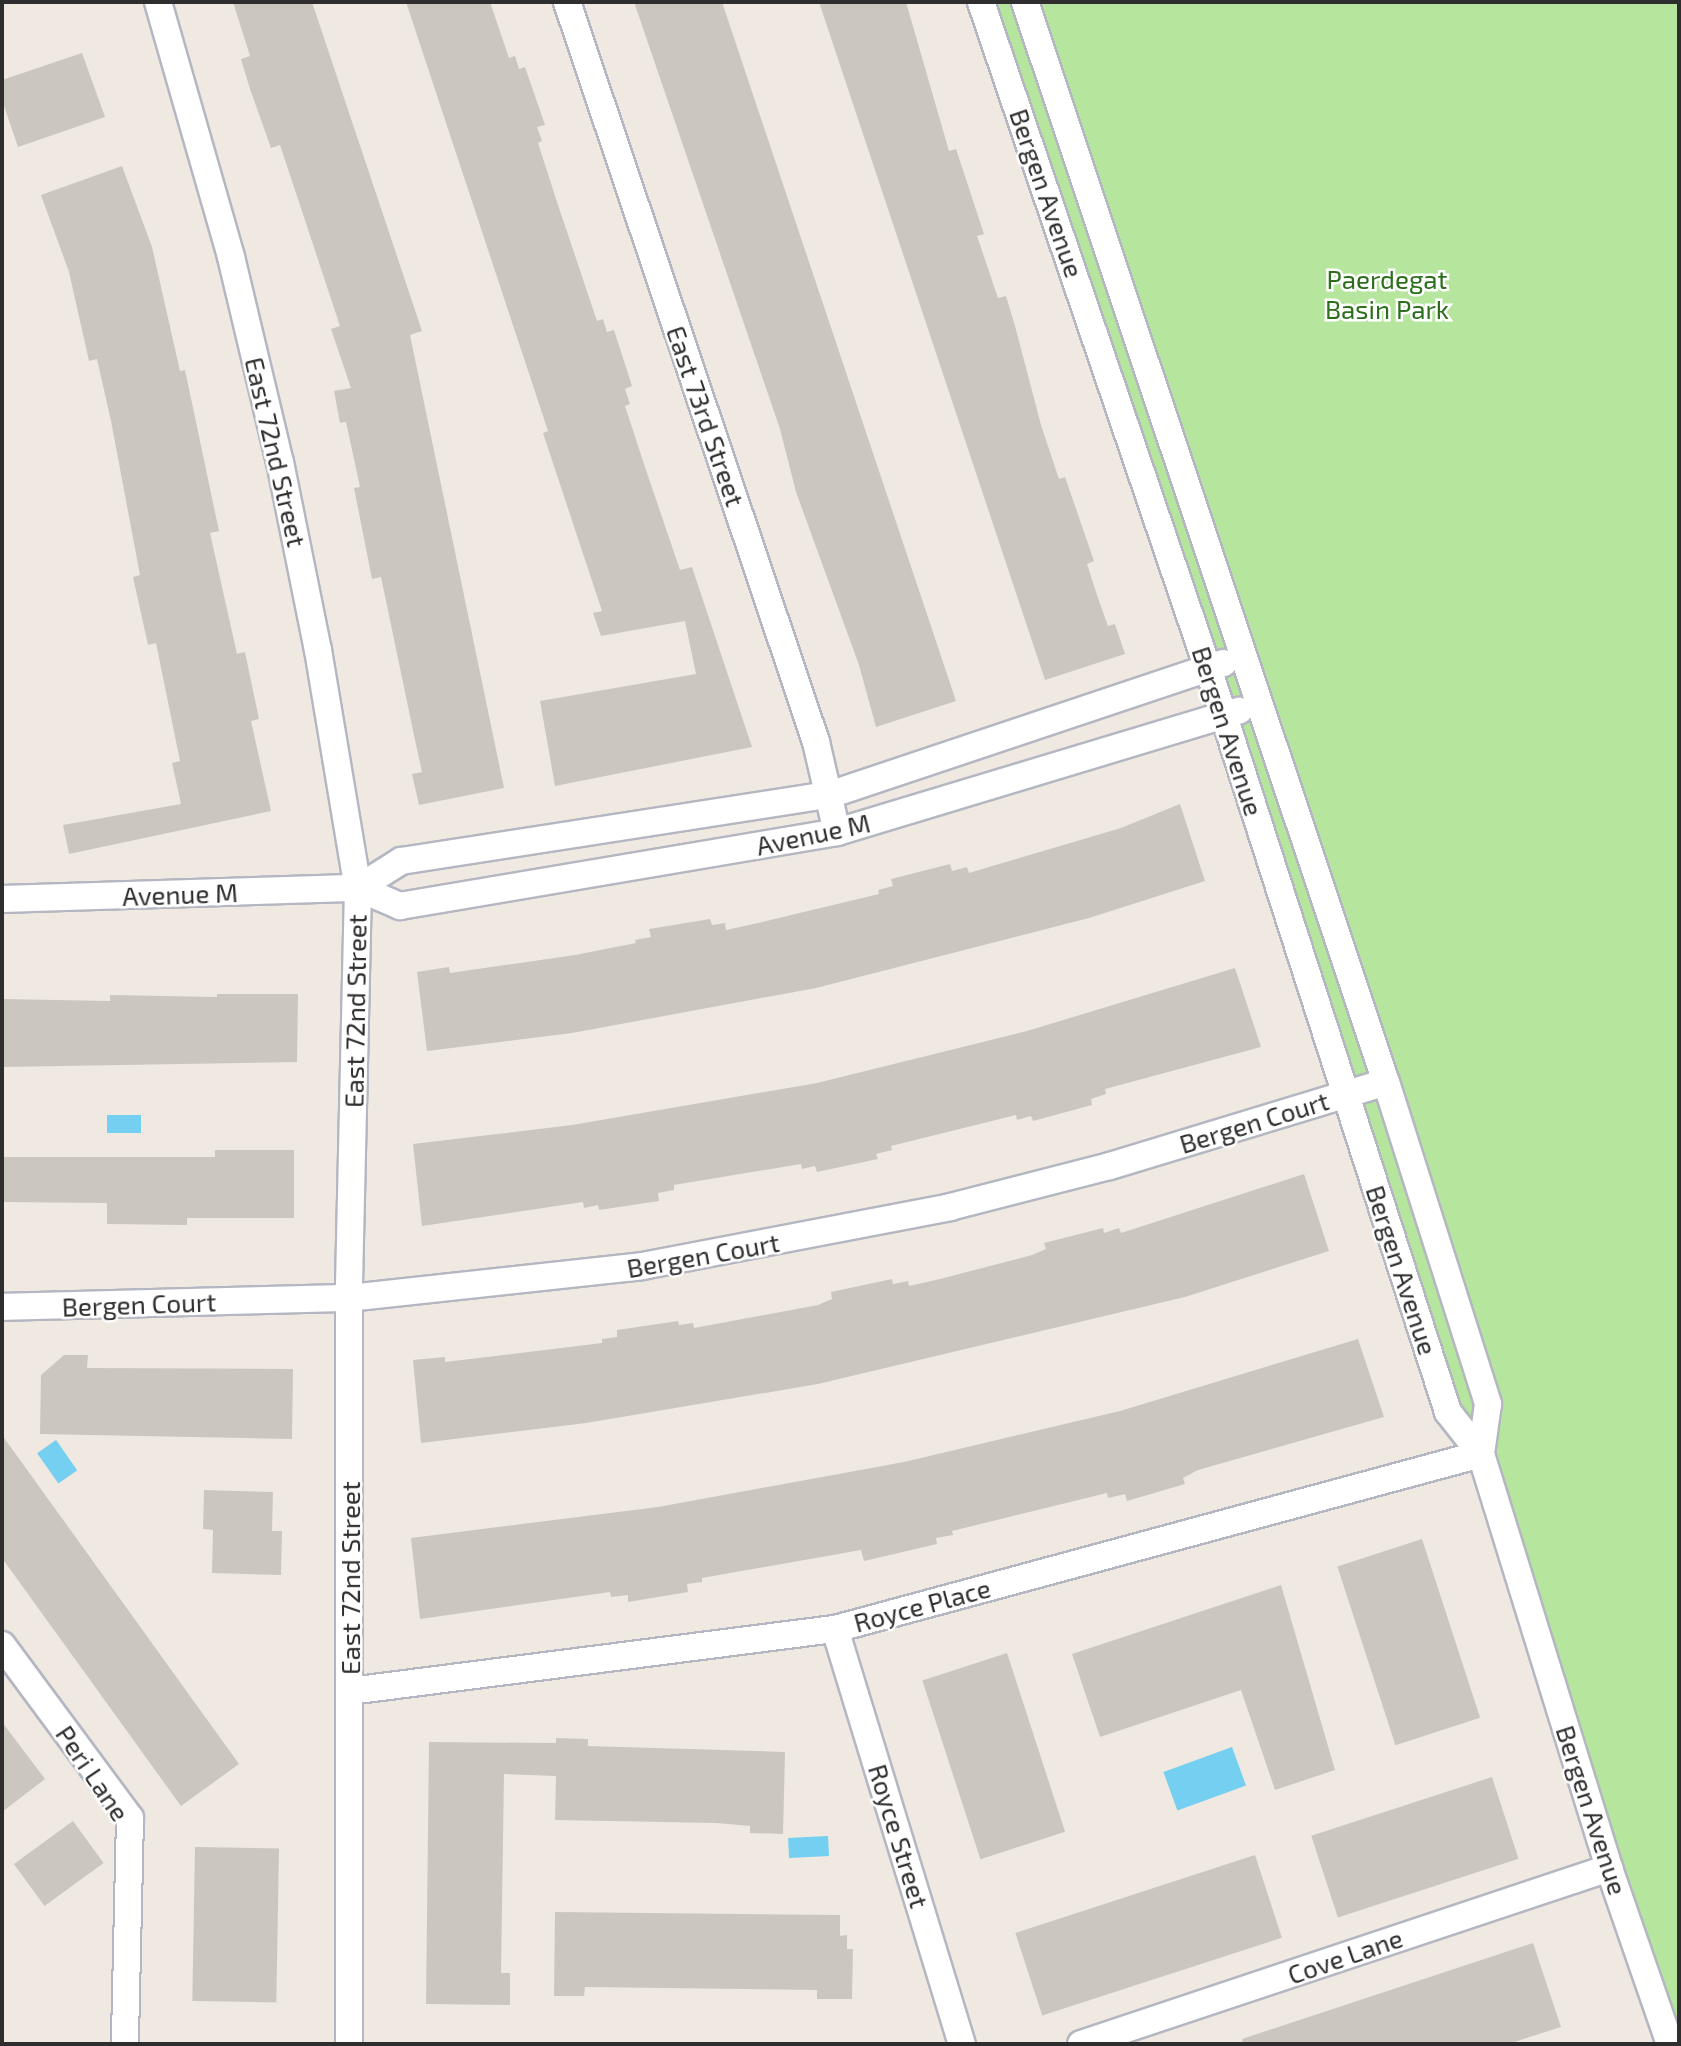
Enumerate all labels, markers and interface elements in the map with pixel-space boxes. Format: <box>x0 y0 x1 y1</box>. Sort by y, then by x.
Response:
street label: Bergen Avenue <box>1003 104 1091 282</box>
park label: Paerdegat Basin Park <box>1325 263 1449 324</box>
street label: East 73rd Street <box>661 322 751 510</box>
street label: East 72nd Street <box>239 354 313 550</box>
street label: Bergen Avenue <box>1186 642 1270 820</box>
street label: Avenue M <box>753 807 873 861</box>
street label: Avenue M <box>122 876 238 912</box>
street label: East 72nd Street <box>338 914 372 1108</box>
street label: Bergen Court <box>1176 1085 1332 1159</box>
street label: Bergen Avenue <box>1360 1181 1444 1359</box>
street label: Bergen Court <box>624 1226 782 1284</box>
street label: Bergen Court <box>61 1286 217 1322</box>
street label: East 72nd Street <box>334 1481 366 1675</box>
street label: Royce Place <box>850 1572 994 1638</box>
street label: Peri Lane <box>50 1719 136 1827</box>
street label: Bergen Avenue <box>1550 1721 1634 1899</box>
street label: Royce Street <box>862 1760 936 1912</box>
street label: Cove Lane <box>1283 1922 1407 1990</box>

